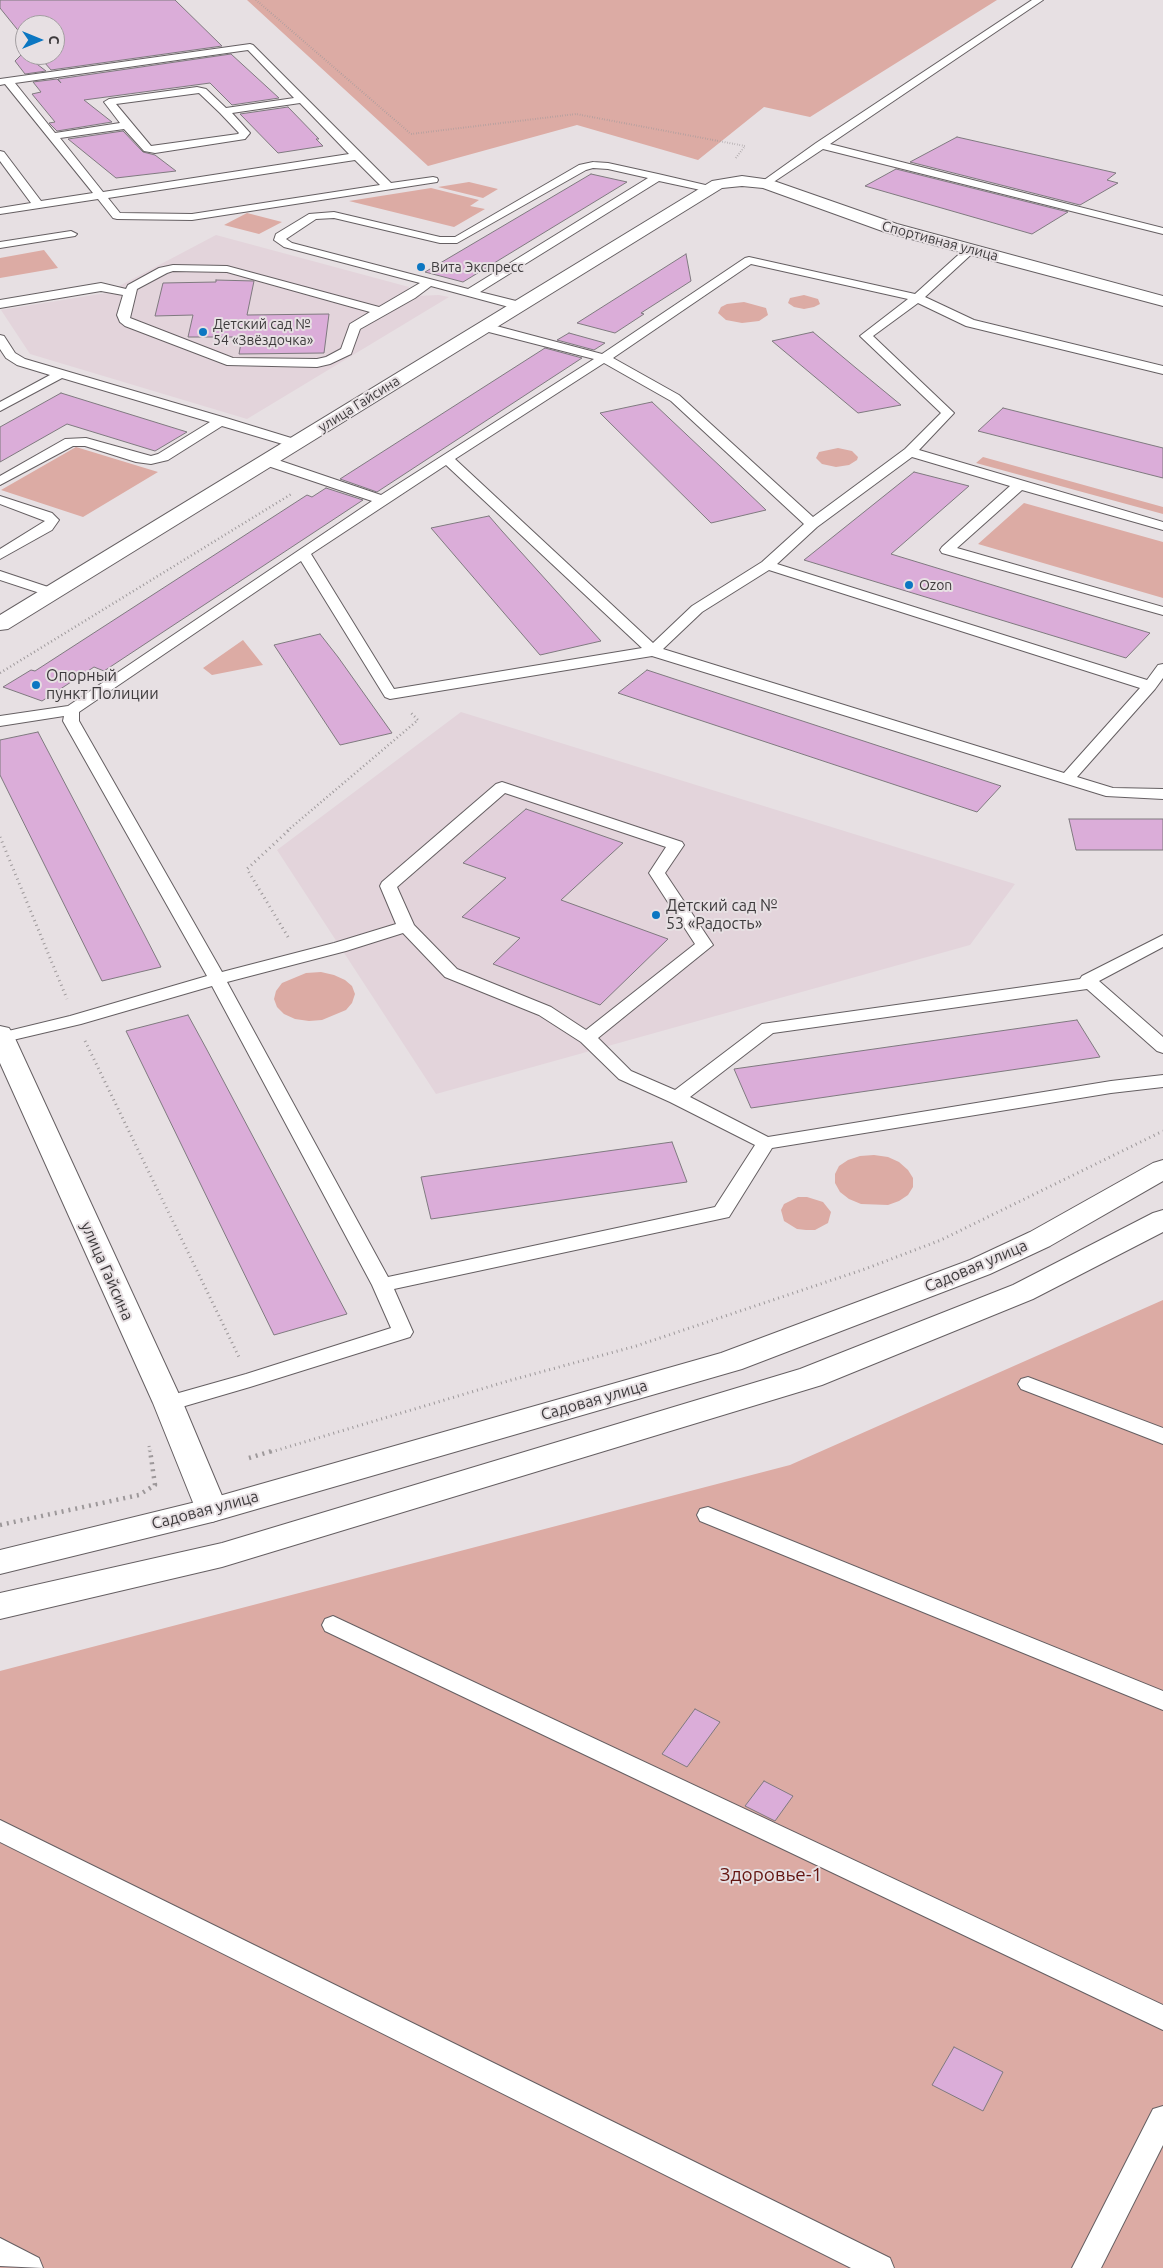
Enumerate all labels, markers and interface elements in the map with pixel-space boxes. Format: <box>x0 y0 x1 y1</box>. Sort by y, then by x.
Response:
north arrow <box>15 15 65 65</box>
text: С <box>46 36 62 44</box>
street label: Спортивная улица <box>880 217 1000 265</box>
place label: Вита Экспресс <box>431 259 524 275</box>
marker: Вита Экспресс <box>415 261 427 273</box>
place label: Детский сад № 54 «Звёздочка» <box>213 316 313 348</box>
marker: Детский сад № 54 «Звёздочка» <box>197 326 209 338</box>
street label: улица Гайсина <box>315 372 403 436</box>
place label: Ozon <box>919 577 952 593</box>
marker: Ozon <box>903 579 915 591</box>
place label: Опорный пункт Полиции <box>46 666 159 704</box>
marker: Опорный пункт Полиции <box>30 679 42 691</box>
place label: Детский сад № 53 «Радость» <box>666 896 778 934</box>
marker: Детский сад № 53 «Радость» <box>650 909 662 921</box>
street label: улица Гайсина <box>77 1219 137 1323</box>
street label: Садовая улица <box>922 1236 1030 1296</box>
street label: Садовая улица <box>539 1376 649 1424</box>
street label: Садовая улица <box>149 1487 261 1533</box>
park label: Здоровье-1 <box>720 1864 822 1886</box>

